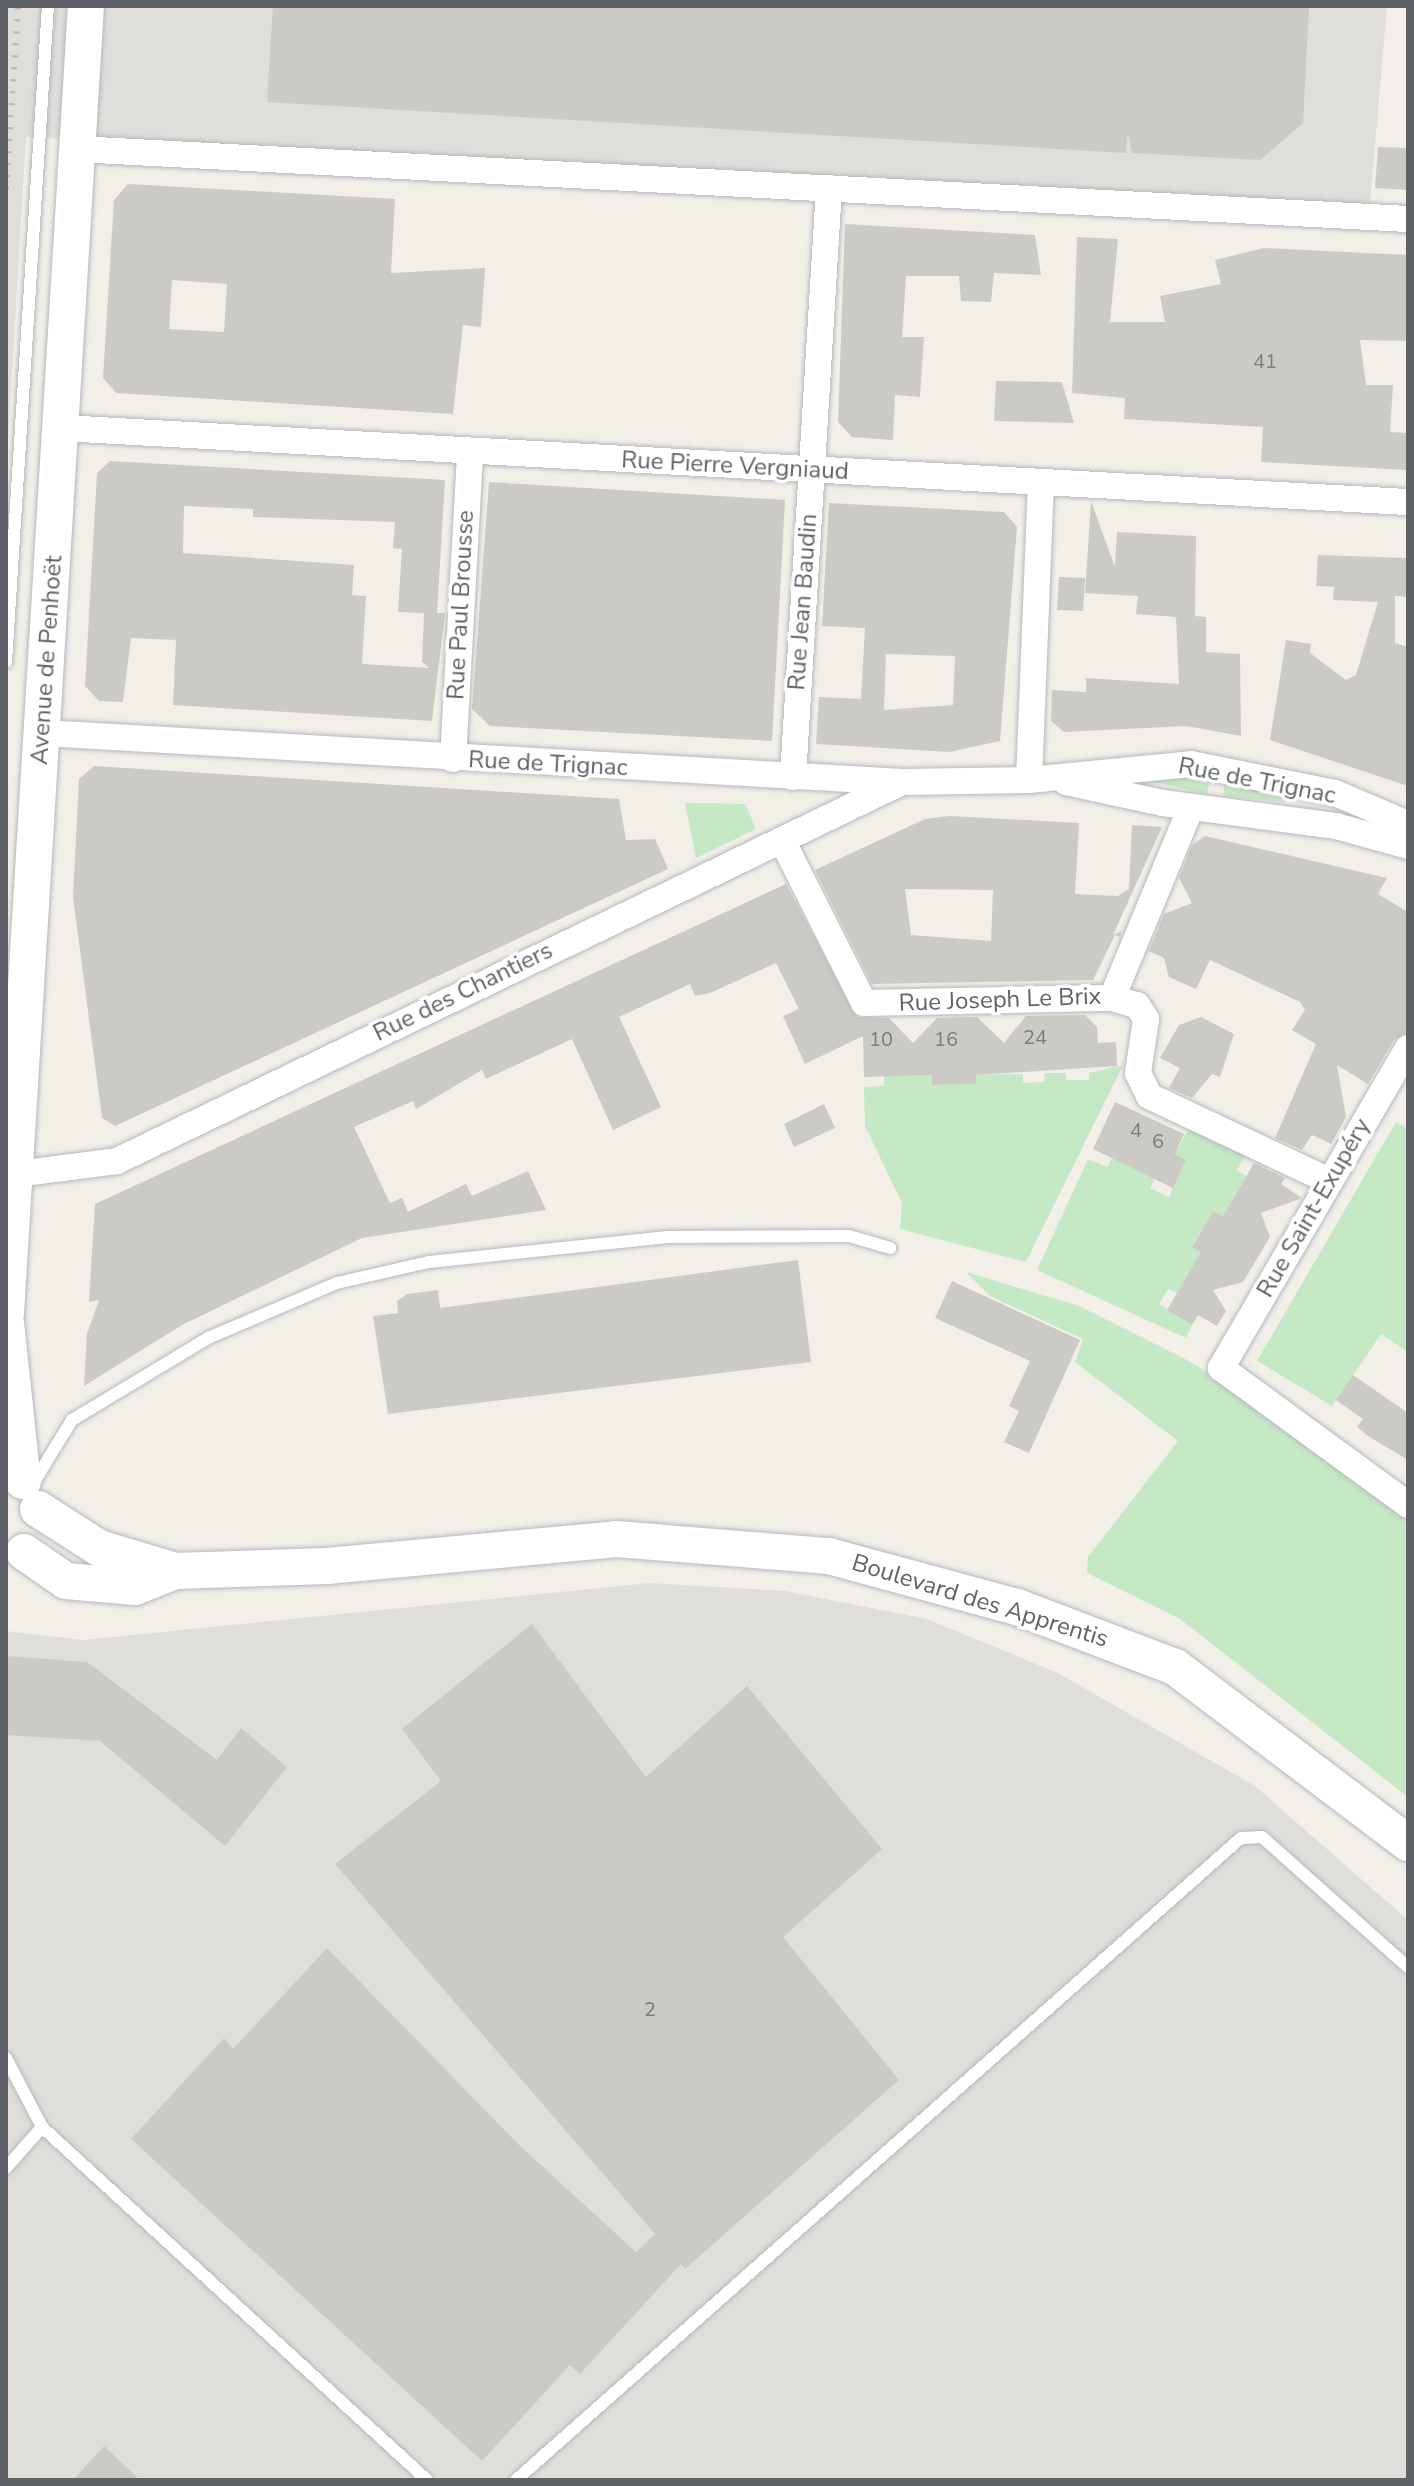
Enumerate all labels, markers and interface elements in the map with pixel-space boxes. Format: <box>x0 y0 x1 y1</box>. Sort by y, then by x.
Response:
house number: 41 <box>1253 349 1277 373</box>
street label: Rue Pierre Vergniaud <box>621 446 849 486</box>
street label: Rue Paul Brousse <box>442 509 480 701</box>
street label: Rue Jean Baudin <box>782 513 824 691</box>
street label: Avenue de Penhoët <box>25 554 69 766</box>
street label: Rue de Trignac <box>468 745 628 783</box>
street label: Rue de Trignac <box>1176 752 1338 810</box>
street label: Rue des Chantiers <box>369 936 557 1048</box>
street label: Rue Joseph Le Brix <box>898 982 1102 1018</box>
house number: 24 <box>1023 1025 1047 1049</box>
house number: 10 <box>869 1027 893 1051</box>
house number: 16 <box>934 1027 958 1051</box>
street label: Rue Saint-Exupéry <box>1251 1113 1377 1303</box>
house number: 4 <box>1130 1118 1142 1142</box>
house number: 6 <box>1152 1129 1164 1153</box>
street label: Boulevard des Apprentis <box>848 1548 1112 1654</box>
house number: 2 <box>644 1997 656 2021</box>

